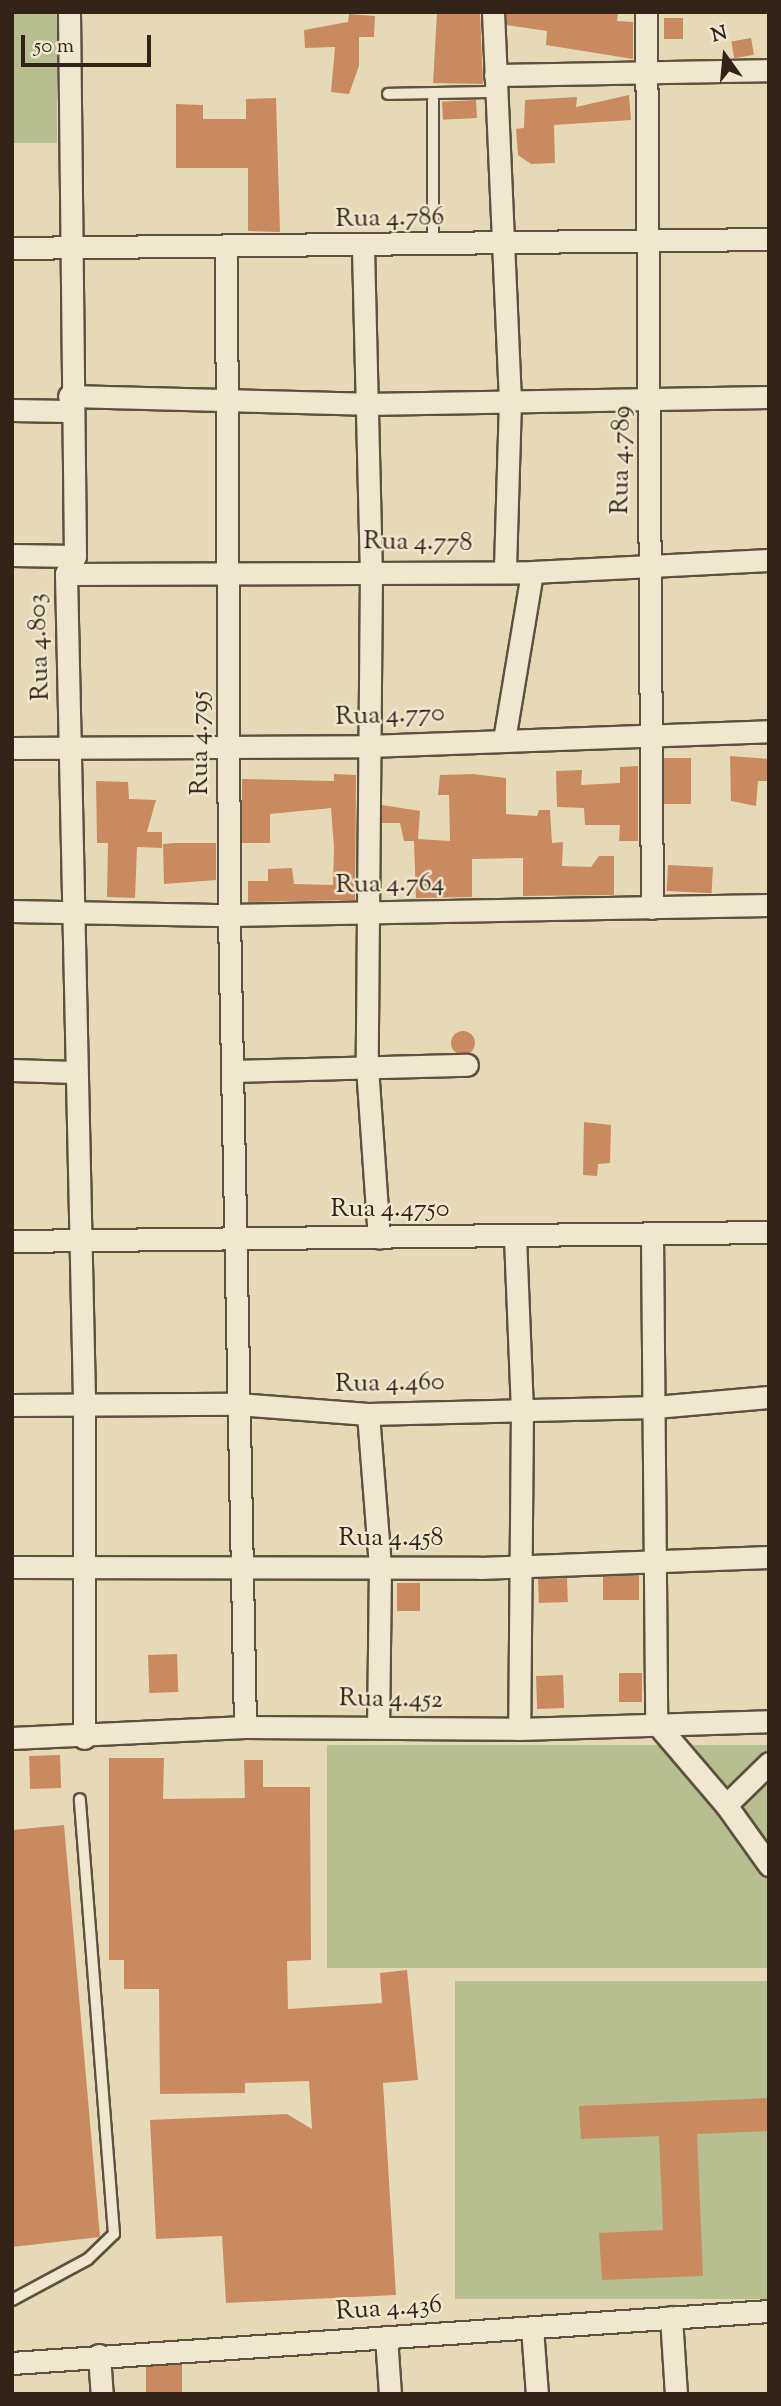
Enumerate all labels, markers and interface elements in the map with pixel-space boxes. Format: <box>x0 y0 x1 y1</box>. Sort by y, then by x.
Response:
text: N <box>709 20 730 50</box>
scale bar <box>24 21 154 65</box>
north arrow <box>690 21 760 91</box>
text: 50 m <box>34 32 74 62</box>
street label: Rua 4.786 <box>335 202 445 236</box>
street label: Rua 4.789 <box>605 405 639 515</box>
street label: Rua 4.778 <box>363 526 473 560</box>
street label: Rua 4.803 <box>23 593 57 701</box>
street label: Rua 4.795 <box>185 691 217 795</box>
street label: Rua 4.770 <box>335 699 445 733</box>
street label: Rua 4.764 <box>335 868 445 902</box>
street label: Rua 4.4750 <box>331 1194 449 1226</box>
street label: Rua 4.460 <box>335 1367 445 1401</box>
street label: Rua 4.458 <box>338 1523 444 1555</box>
street label: Rua 4.452 <box>339 1683 443 1717</box>
street label: Rua 4.436 <box>335 2290 443 2328</box>

